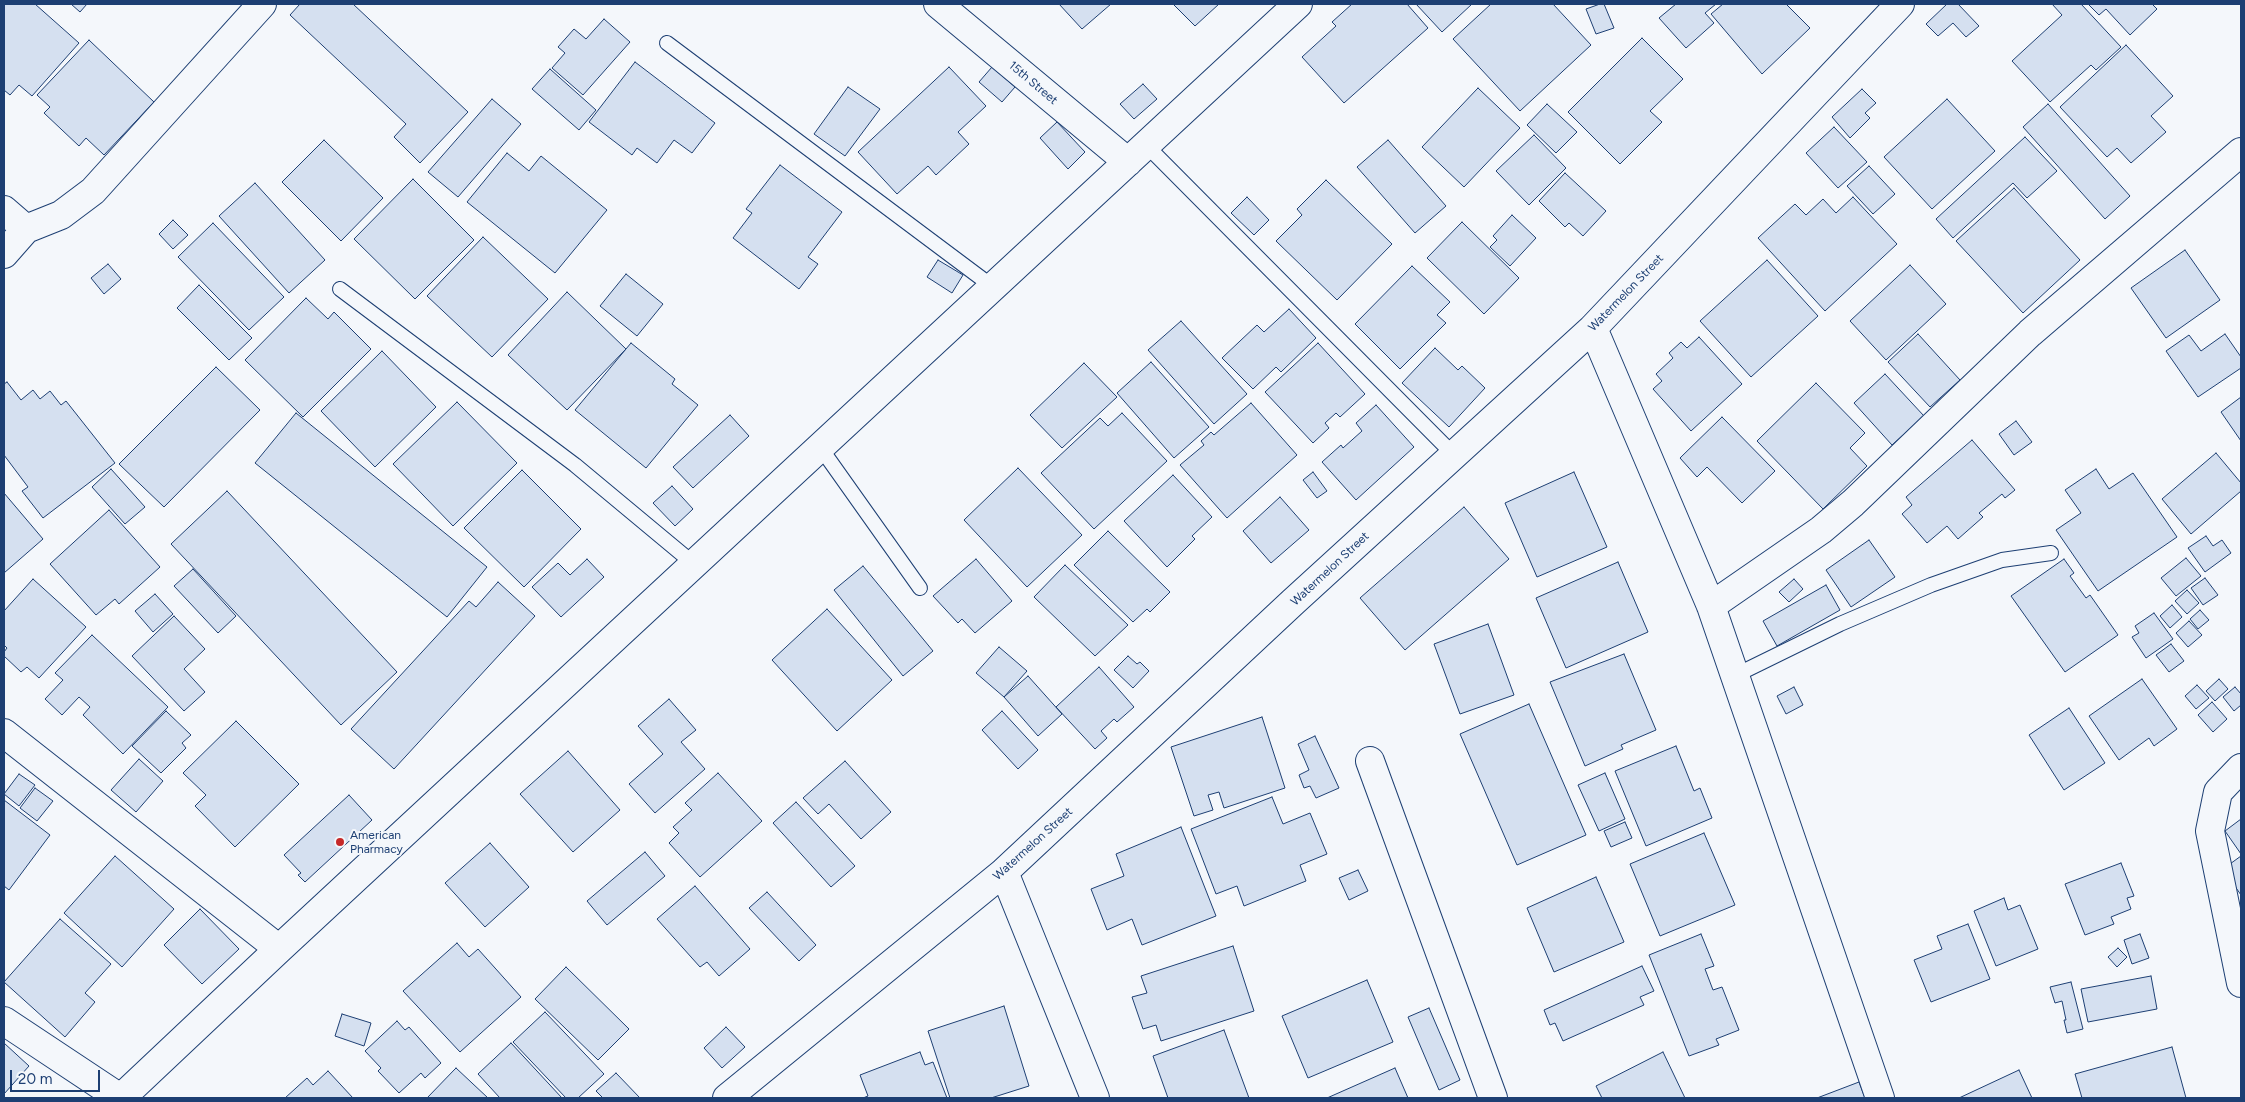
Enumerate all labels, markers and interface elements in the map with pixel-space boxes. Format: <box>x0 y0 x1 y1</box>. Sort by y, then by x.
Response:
street label: 15th Street <box>1006 58 1060 108</box>
street label: Watermelon Street <box>1585 251 1667 335</box>
street label: Watermelon Street <box>1288 529 1372 609</box>
street label: Watermelon Street <box>990 805 1076 883</box>
place label: American Pharmacy <box>350 828 403 856</box>
marker: American Pharmacy <box>334 836 346 848</box>
scale bar <box>12 1060 102 1092</box>
text: 20 m <box>18 1070 52 1088</box>

